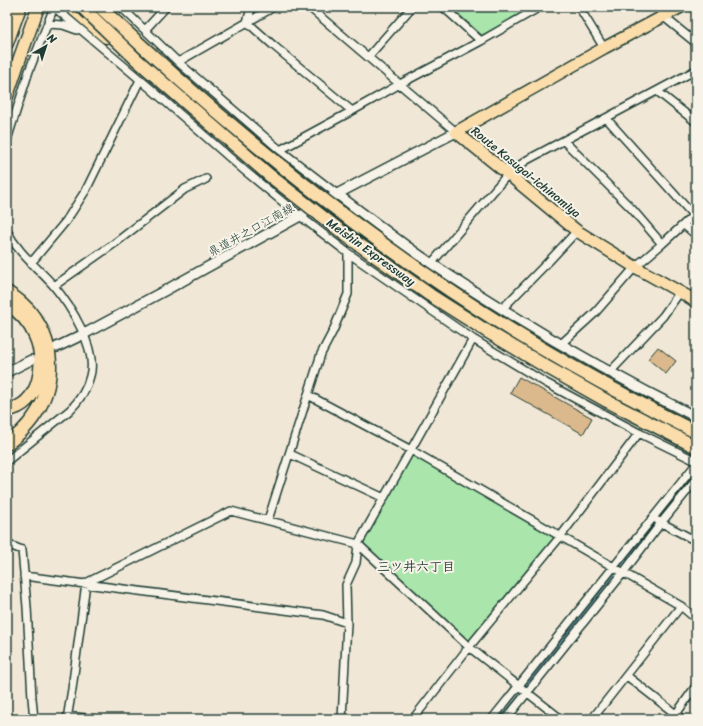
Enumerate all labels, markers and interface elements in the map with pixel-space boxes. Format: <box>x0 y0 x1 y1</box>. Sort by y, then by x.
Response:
north arrow <box>26 26 66 66</box>
text: N <box>42 28 61 49</box>
street label: Route Kasugai-ichinomiya <box>466 121 586 223</box>
street label: 県道井之口江南線 <box>204 197 298 263</box>
street label: Meishin Expressway <box>322 212 421 292</box>
district label: 三ツ井六丁目 <box>377 555 455 578</box>

